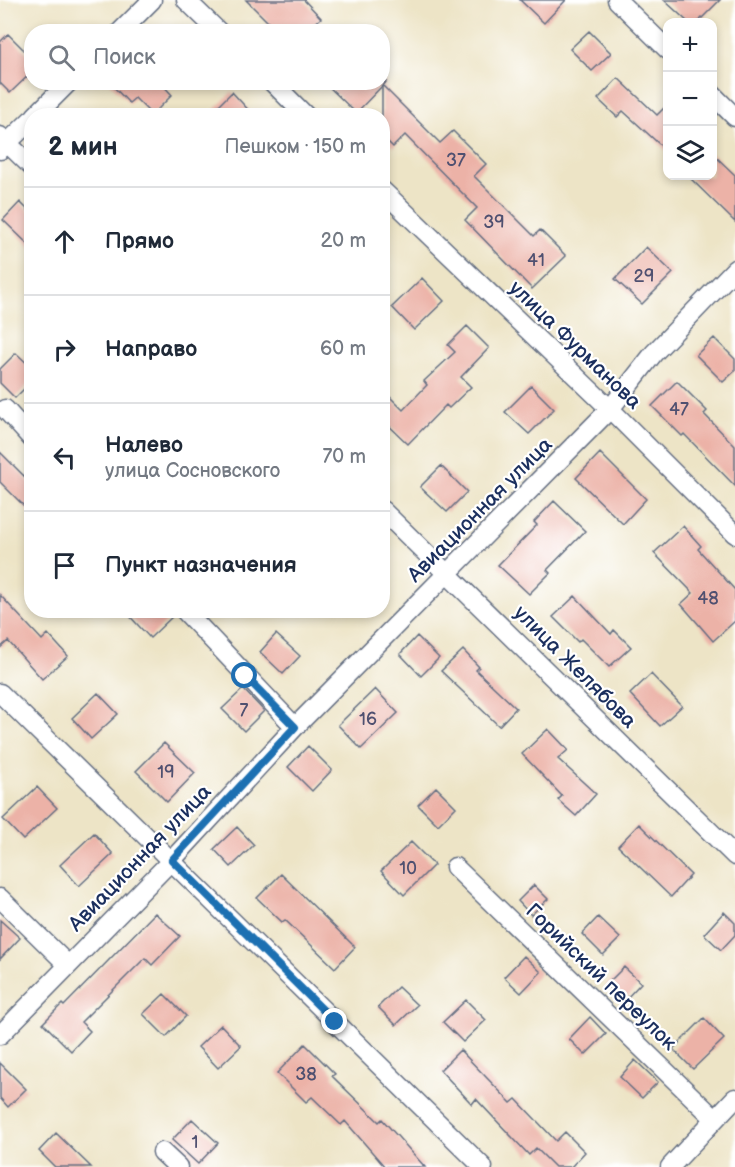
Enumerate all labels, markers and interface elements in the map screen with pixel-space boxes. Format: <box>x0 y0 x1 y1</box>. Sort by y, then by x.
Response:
map controls <box>663 18 717 180</box>
button: + <box>663 18 717 72</box>
search box <box>24 24 390 90</box>
icon: search <box>45 41 78 74</box>
text: Поиск <box>93 44 156 71</box>
button: − <box>663 72 717 126</box>
button: layers <box>663 126 717 180</box>
text: 2 мин <box>48 132 118 163</box>
text: Пешком · 150 m <box>225 135 366 159</box>
house number: 37 <box>446 150 466 171</box>
house number: 39 <box>483 212 505 233</box>
icon: ahead <box>48 225 81 258</box>
text: Прямо <box>105 228 174 255</box>
text: 20 m <box>321 229 366 253</box>
house number: 41 <box>527 250 545 271</box>
house number: 29 <box>633 266 655 287</box>
street label: улица Фурманова <box>504 276 647 415</box>
icon: right <box>48 333 81 366</box>
text: Направо <box>105 336 197 363</box>
text: 60 m <box>320 337 366 361</box>
house number: 47 <box>669 399 689 420</box>
text: Налево <box>105 432 183 459</box>
street label: Авиационная улица <box>402 432 558 588</box>
icon: left <box>48 441 81 474</box>
text: 70 m <box>322 445 366 469</box>
text: улица Сосновского <box>105 459 280 483</box>
icon: arrive <box>48 549 81 582</box>
text: Пункт назначения <box>105 552 297 579</box>
house number: 48 <box>697 588 719 609</box>
street label: улица Желябова <box>508 600 642 734</box>
route start <box>231 662 257 688</box>
house number: 7 <box>240 700 249 721</box>
house number: 16 <box>359 709 377 730</box>
house number: 19 <box>157 762 175 783</box>
street label: Авиационная улица <box>63 779 217 937</box>
house number: 10 <box>399 858 417 879</box>
street label: Горийский переулок <box>520 899 682 1055</box>
route end <box>321 1008 347 1034</box>
house number: 38 <box>295 1064 317 1085</box>
house number: 1 <box>192 1132 198 1153</box>

